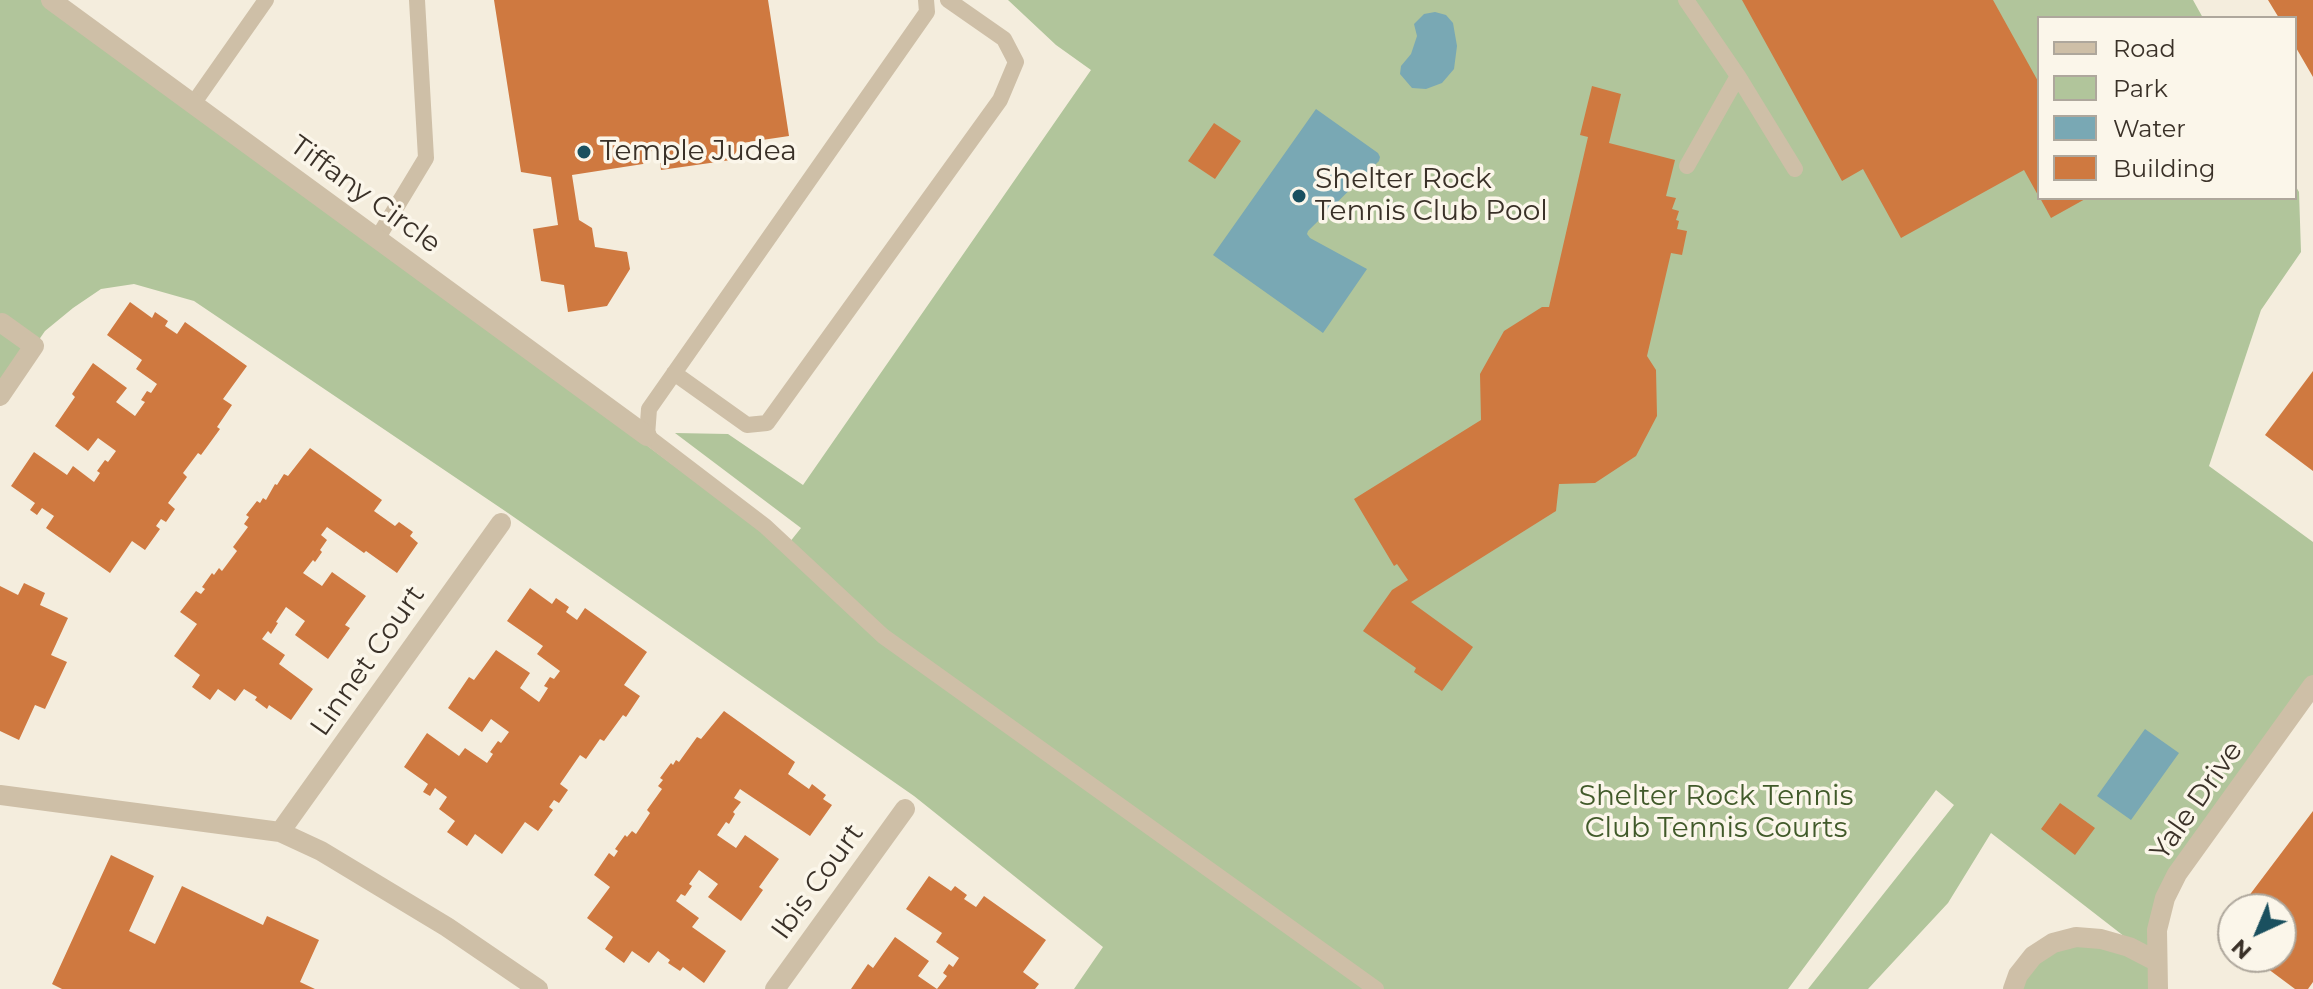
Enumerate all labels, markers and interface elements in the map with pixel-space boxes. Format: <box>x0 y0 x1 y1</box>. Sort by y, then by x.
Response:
legend <box>2037 16 2297 200</box>
text: Road <box>2113 34 2176 63</box>
text: Park <box>2113 74 2168 103</box>
text: Water <box>2113 114 2186 143</box>
street label: Tiffany Circle <box>283 129 447 261</box>
place label: Temple Judea <box>600 135 797 169</box>
marker: Temple Judea <box>575 143 593 161</box>
text: Building <box>2113 154 2216 183</box>
place label: Shelter Rock Tennis Club Pool <box>1315 163 1548 229</box>
marker: Shelter Rock Tennis Club Pool <box>1290 187 1308 205</box>
street label: Linnet Court <box>304 579 432 743</box>
street label: Yale Drive <box>2144 735 2250 867</box>
park label: Shelter Rock Tennis Club Tennis Courts <box>1579 780 1853 846</box>
street label: Ibis Court <box>765 818 871 946</box>
north arrow <box>2217 893 2297 973</box>
text: N <box>2226 933 2257 965</box>

